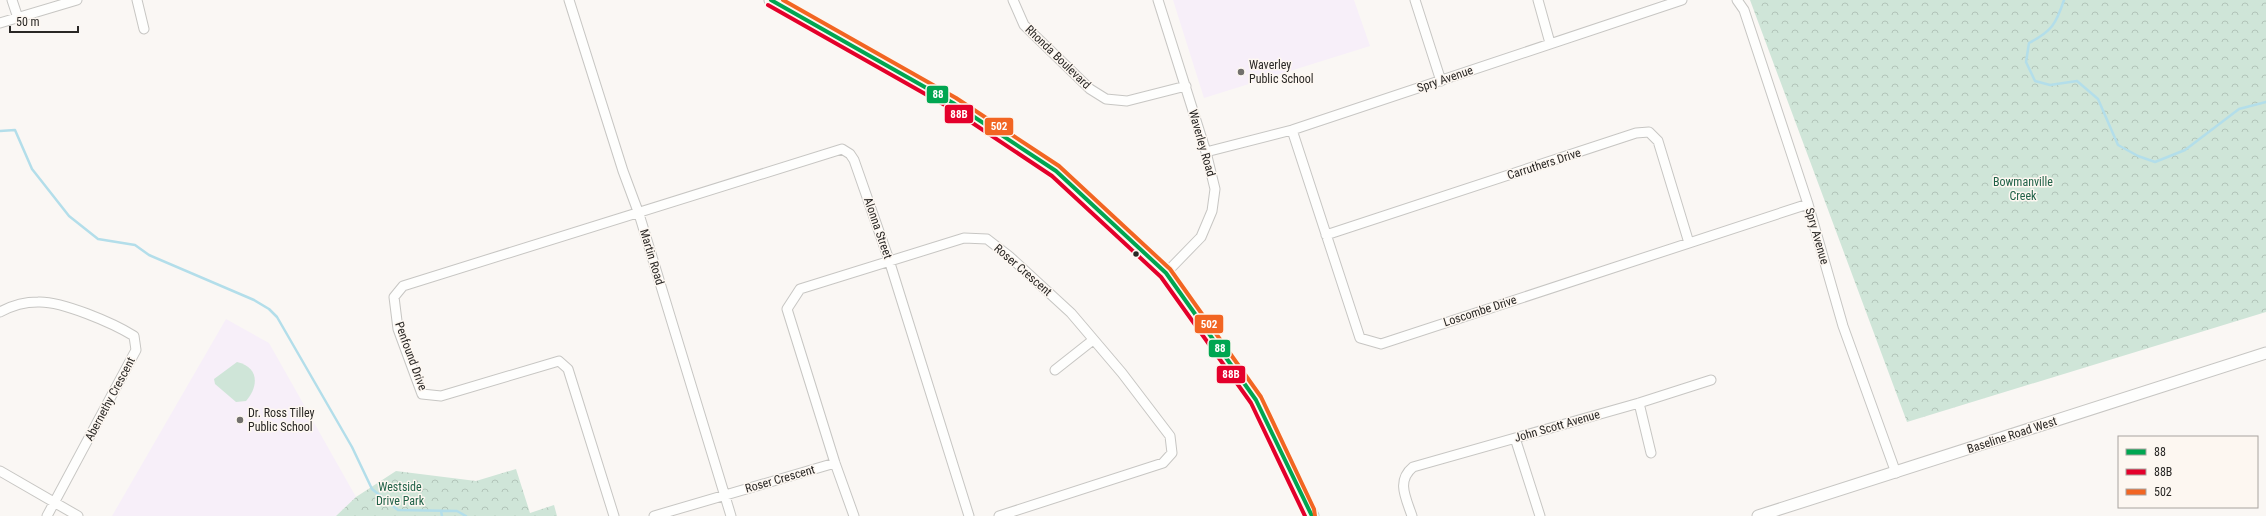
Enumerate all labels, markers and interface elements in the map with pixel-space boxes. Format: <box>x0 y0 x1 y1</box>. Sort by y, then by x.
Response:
scale bar <box>10 8 78 34</box>
text: 50 m <box>16 15 40 29</box>
street label: Rhonda Boulevard <box>1022 22 1094 92</box>
place label: Waverley Public School <box>1249 58 1314 86</box>
street label: Spry Avenue <box>1415 63 1475 95</box>
marker: Waverley Public School <box>1236 67 1246 77</box>
line badge: 88 <box>926 85 949 104</box>
text: 88 <box>932 88 944 101</box>
line badge: 88B <box>944 104 974 124</box>
text: 88B <box>950 108 968 121</box>
street label: Waverley Road <box>1186 108 1218 178</box>
line badge: 502 <box>984 117 1014 136</box>
text: 502 <box>991 120 1008 133</box>
street label: Carruthers Drive <box>1505 145 1583 182</box>
park label: Bowmanville Creek <box>1993 175 2053 203</box>
street label: Alonna Street <box>861 195 895 261</box>
street label: Spry Avenue <box>1802 206 1832 266</box>
street label: Martin Road <box>637 227 667 287</box>
street label: Roser Crescent <box>991 241 1055 299</box>
unlabelled marker <box>1131 249 1141 259</box>
street label: Loscombe Drive <box>1442 292 1519 329</box>
line badge: 502 <box>1194 314 1224 334</box>
text: 502 <box>1201 318 1218 331</box>
street label: Penfound Drive <box>392 320 430 393</box>
line badge: 88 <box>1208 339 1231 358</box>
text: 88 <box>1214 342 1226 355</box>
street label: Abernethy Crescent <box>82 354 138 443</box>
line badge: 88B <box>1216 365 1246 384</box>
text: 88B <box>1222 368 1240 381</box>
place label: Dr. Ross Tilley Public School <box>248 406 315 434</box>
street label: John Scott Avenue <box>1513 407 1602 445</box>
street label: Baseline Road West <box>1965 414 2059 456</box>
marker: Dr. Ross Tilley Public School <box>235 415 245 425</box>
legend <box>2118 436 2258 508</box>
text: 88 <box>2154 445 2166 459</box>
street label: Roser Crescent <box>744 462 817 496</box>
text: 88B <box>2154 465 2172 479</box>
park label: Westside Drive Park <box>376 480 425 508</box>
text: 502 <box>2154 485 2172 499</box>

